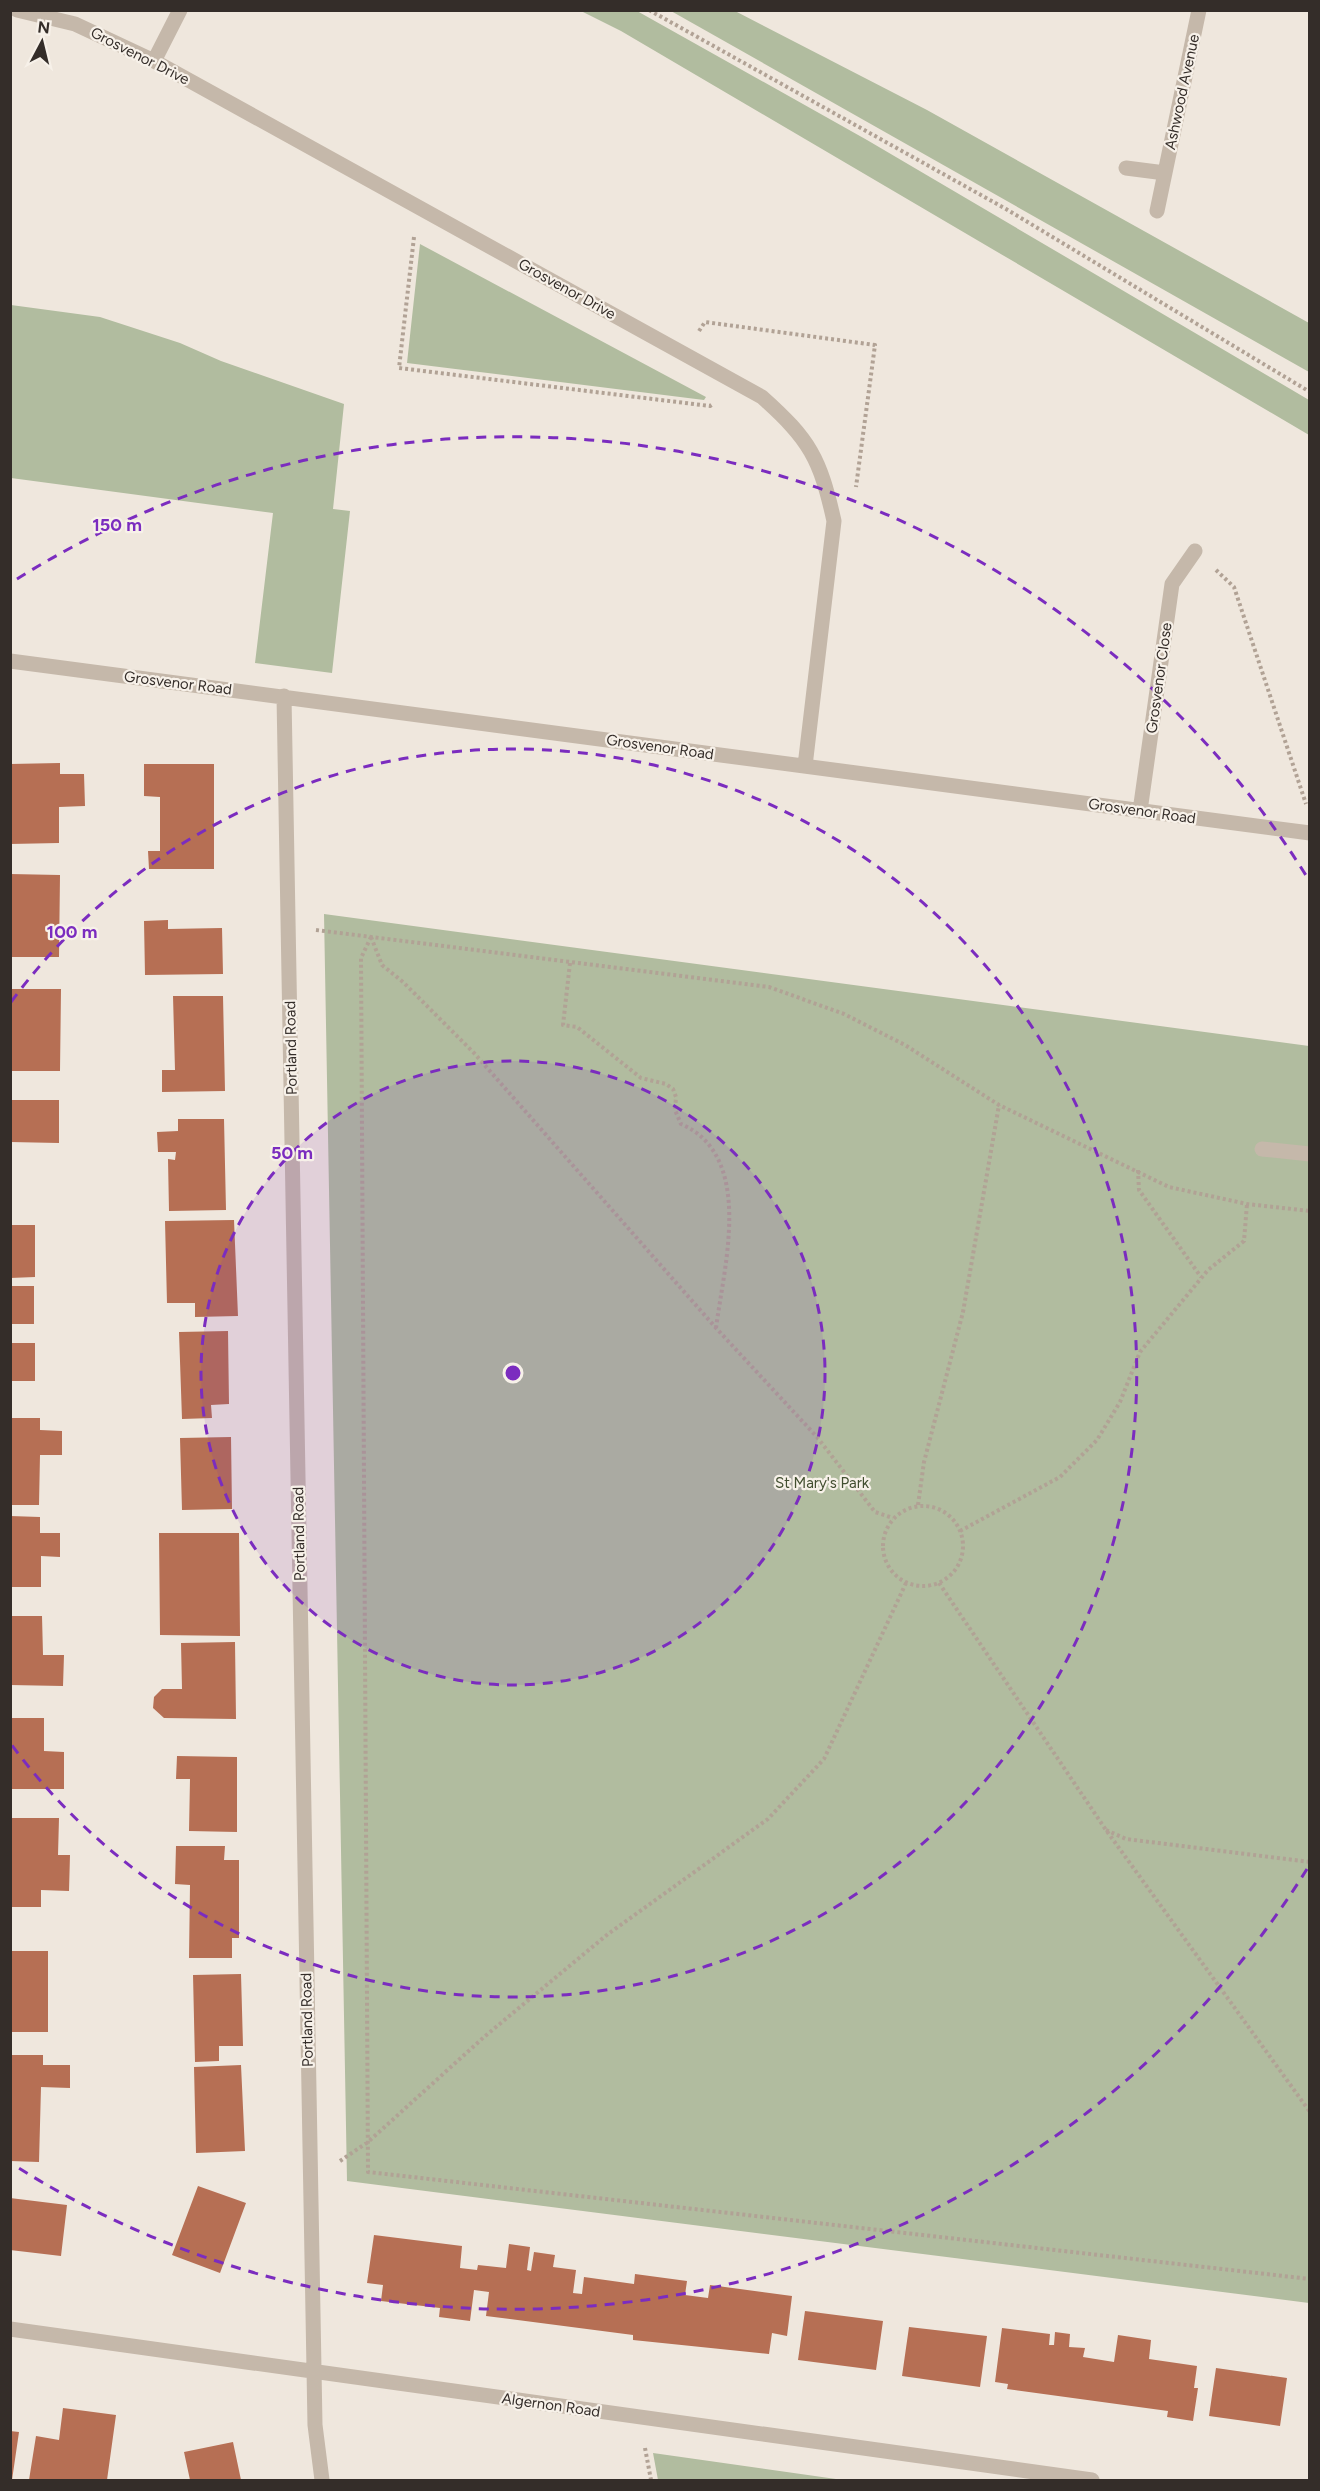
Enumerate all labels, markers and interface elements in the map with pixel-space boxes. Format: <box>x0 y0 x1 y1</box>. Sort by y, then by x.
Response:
north arrow <box>12 12 72 72</box>
text: N <box>36 17 51 38</box>
street label: Grosvenor Drive <box>88 23 192 89</box>
street label: Ashwood Avenue <box>1161 33 1203 151</box>
street label: Grosvenor Drive <box>515 255 619 323</box>
text: 150 m <box>92 514 142 536</box>
street label: Grosvenor Close <box>1142 621 1176 735</box>
street label: Grosvenor Road <box>123 667 233 699</box>
street label: Grosvenor Road <box>605 731 715 763</box>
street label: Grosvenor Road <box>1087 795 1197 827</box>
text: 100 m <box>47 921 97 943</box>
street label: Portland Road <box>281 1001 301 1095</box>
text: 50 m <box>271 1142 313 1164</box>
centre of rings <box>503 1363 523 1383</box>
park label: St Mary's Park <box>775 1474 870 1492</box>
street label: Portland Road <box>289 1487 309 1581</box>
street label: Portland Road <box>297 1973 317 2067</box>
street label: Algernon Road <box>501 2389 601 2421</box>

